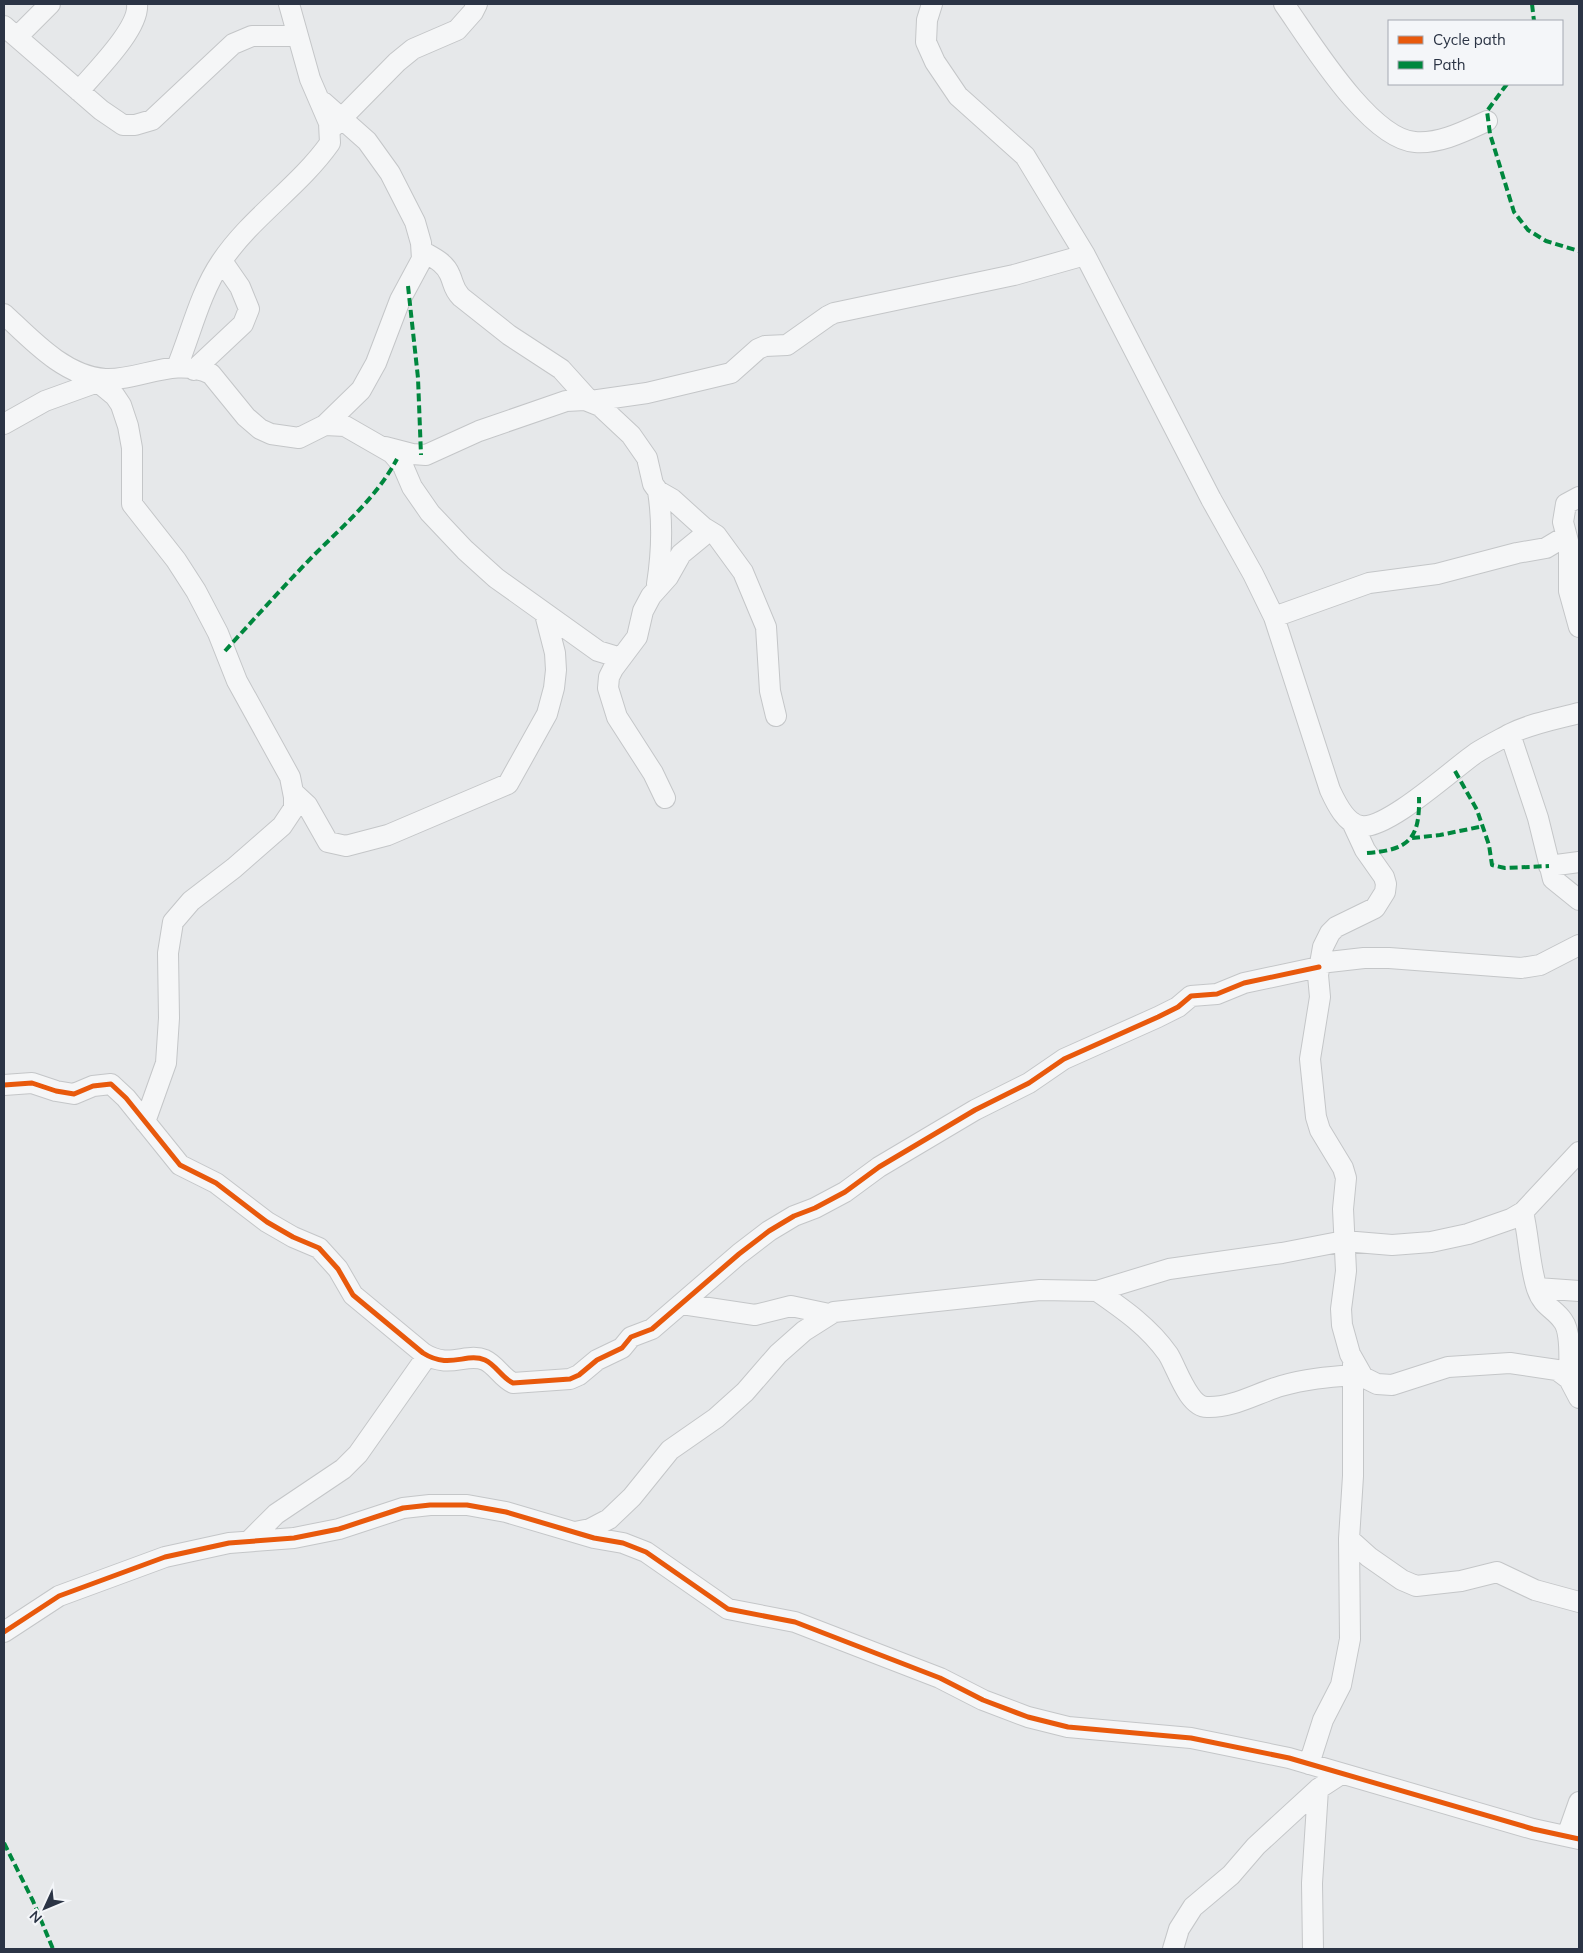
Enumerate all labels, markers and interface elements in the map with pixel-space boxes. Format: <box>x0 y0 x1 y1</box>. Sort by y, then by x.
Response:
legend <box>1388 20 1563 85</box>
text: Cycle path <box>1433 30 1506 49</box>
text: Path <box>1433 55 1465 74</box>
north arrow <box>20 1883 70 1933</box>
text: N <box>26 1907 46 1927</box>

